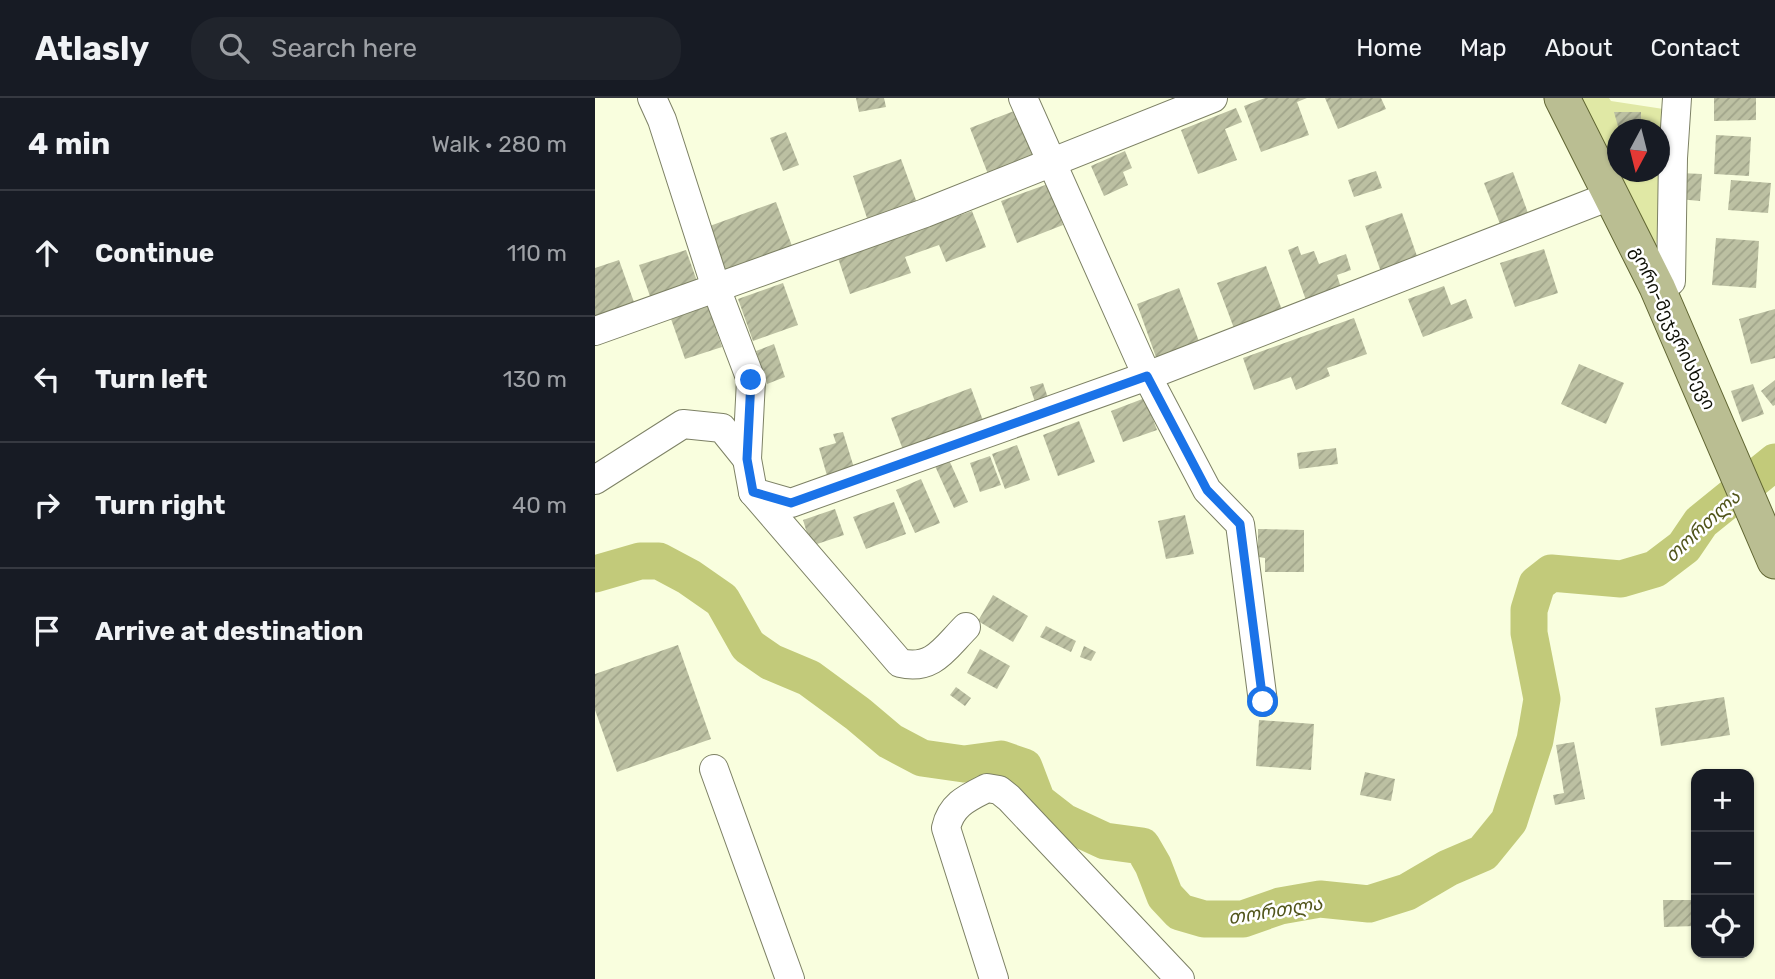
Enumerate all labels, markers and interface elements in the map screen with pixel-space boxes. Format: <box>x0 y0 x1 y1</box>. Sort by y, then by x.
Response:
search box <box>191 17 681 80</box>
text: Atlasly <box>35 29 149 68</box>
icon: search <box>215 29 253 67</box>
text: Search here <box>271 33 417 64</box>
text: Home <box>1356 34 1422 62</box>
text: Map <box>1460 34 1507 62</box>
text: About <box>1545 34 1613 62</box>
text: Contact <box>1651 34 1740 62</box>
north arrow <box>1607 119 1670 182</box>
text: 4 min <box>28 126 110 162</box>
text: Walk · 280 m <box>431 130 567 158</box>
icon: ahead <box>28 234 66 272</box>
text: Continue <box>95 238 214 269</box>
text: 110 m <box>507 239 567 267</box>
street label: გორი-მეჯვრისხევი <box>1625 243 1721 413</box>
icon: left <box>28 360 66 398</box>
text: Turn left <box>95 364 207 395</box>
route end <box>735 364 766 395</box>
text: 130 m <box>503 365 567 393</box>
water label: თორთლა <box>1660 485 1745 567</box>
icon: right <box>28 486 66 524</box>
text: Turn right <box>95 490 225 521</box>
text: 40 m <box>512 491 567 519</box>
icon: arrive <box>28 612 66 650</box>
text: Arrive at destination <box>95 616 363 647</box>
route start <box>1247 686 1278 717</box>
map controls <box>1691 769 1754 958</box>
button: + <box>1691 769 1754 832</box>
button: − <box>1691 832 1754 895</box>
water label: თორთლა <box>1226 892 1324 929</box>
button: locate <box>1691 895 1754 958</box>

